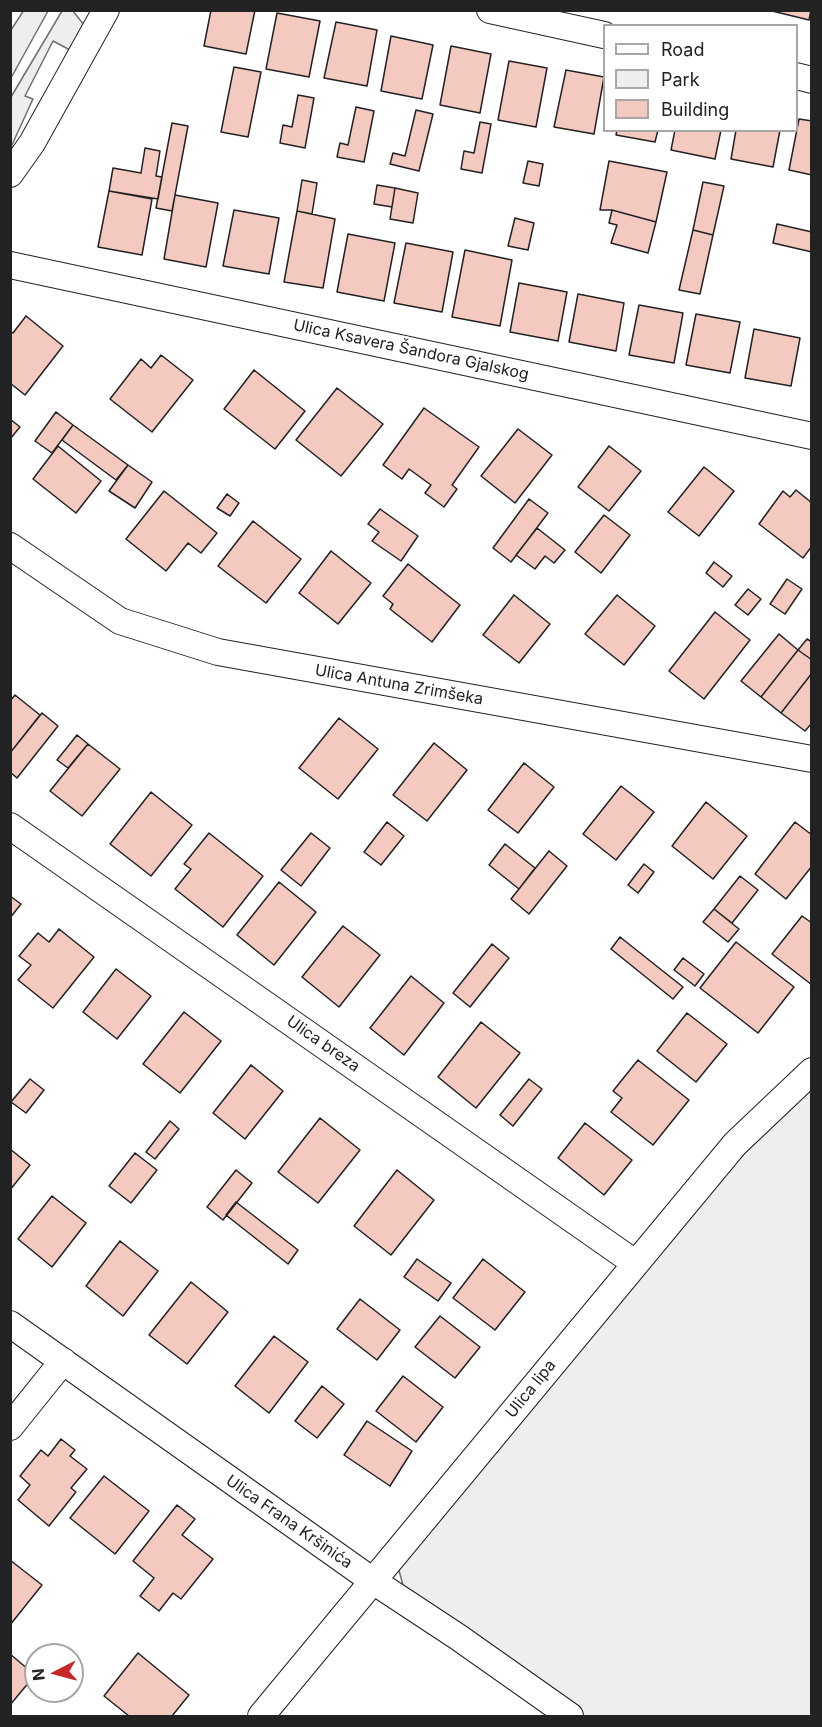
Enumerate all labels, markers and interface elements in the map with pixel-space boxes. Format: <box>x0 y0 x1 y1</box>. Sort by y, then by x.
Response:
legend <box>603 24 798 132</box>
text: Road <box>661 39 704 60</box>
text: Park <box>661 69 700 90</box>
text: Building <box>661 99 729 120</box>
street label: Ulica Ksavera Šandora Gjalskog <box>291 316 531 384</box>
street label: Ulica Antuna Zrimšeka <box>313 661 485 709</box>
street label: Ulica breza <box>283 1012 363 1076</box>
street label: Ulica lipa <box>502 1356 560 1422</box>
street label: Ulica Frana Kršinića <box>222 1471 356 1573</box>
north arrow <box>24 1643 84 1703</box>
text: N <box>28 1668 49 1682</box>

